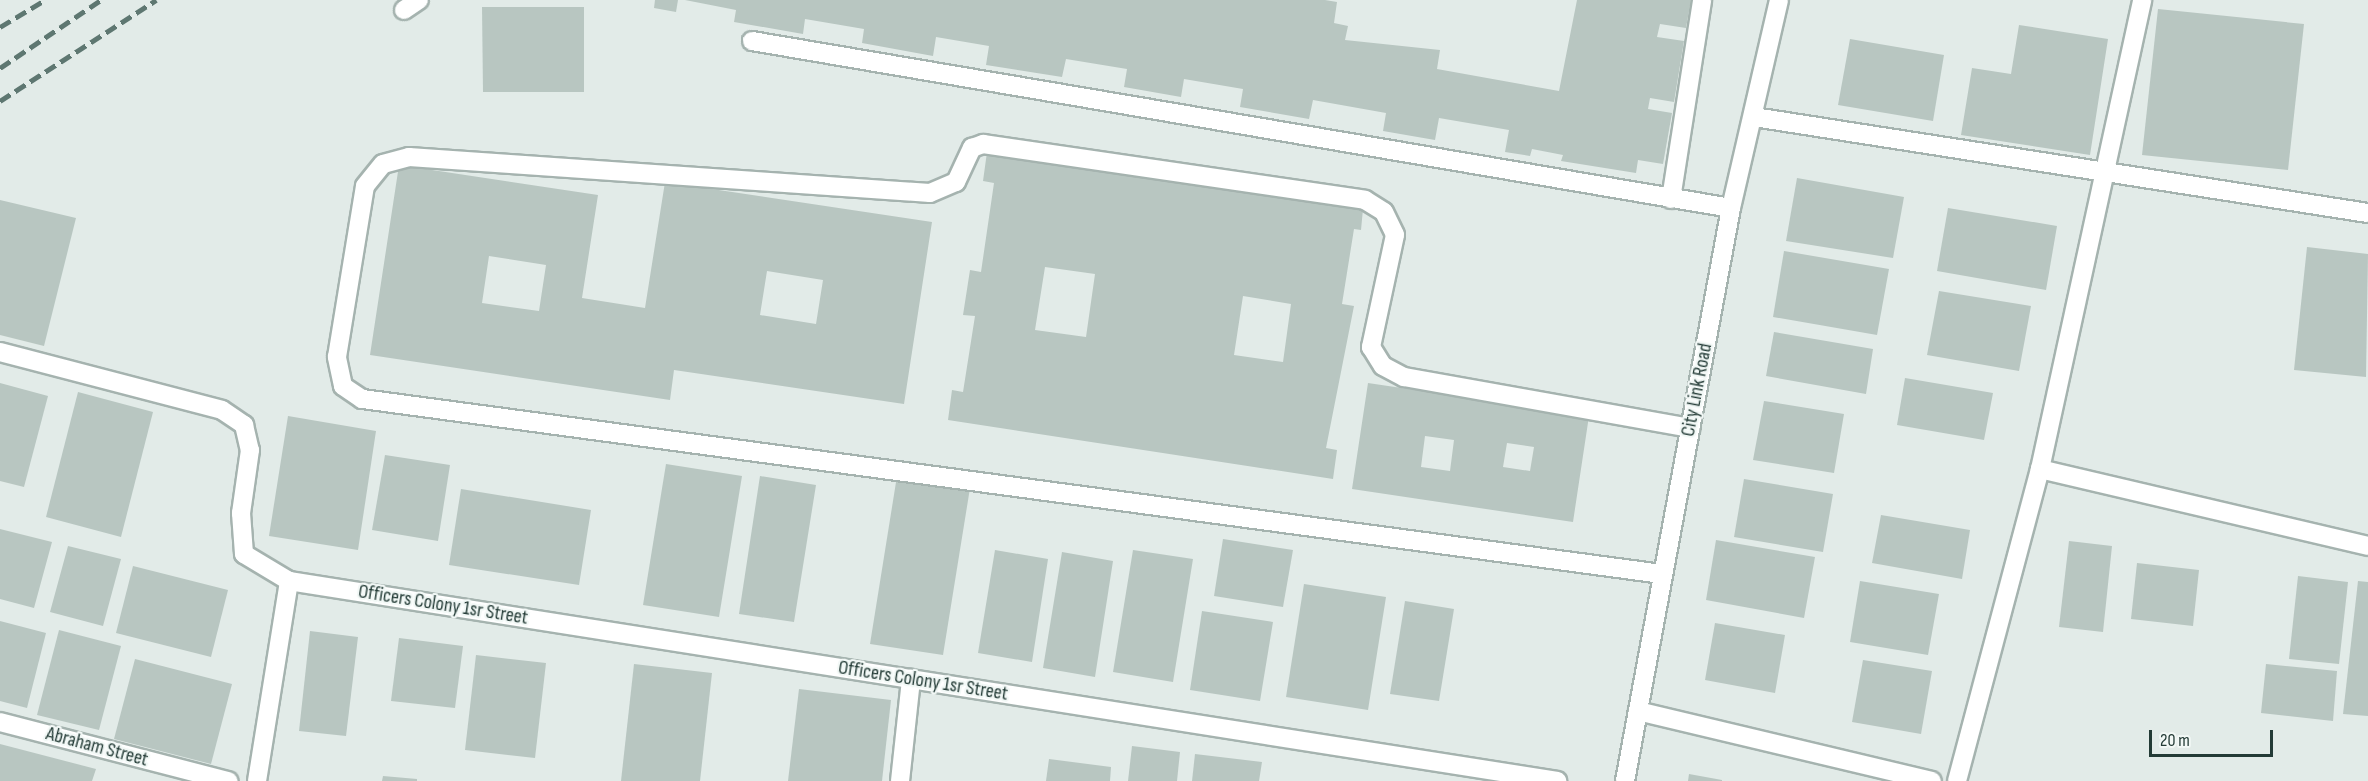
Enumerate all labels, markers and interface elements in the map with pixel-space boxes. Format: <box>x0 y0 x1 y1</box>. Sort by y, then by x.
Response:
street label: City Link Road <box>1676 341 1718 439</box>
street label: Officers Colony 1sr Street <box>357 580 529 630</box>
street label: Officers Colony 1sr Street <box>837 656 1009 706</box>
scale bar <box>2152 718 2276 756</box>
street label: Abraham Street <box>43 722 151 772</box>
text: 20 m <box>2160 730 2190 751</box>

